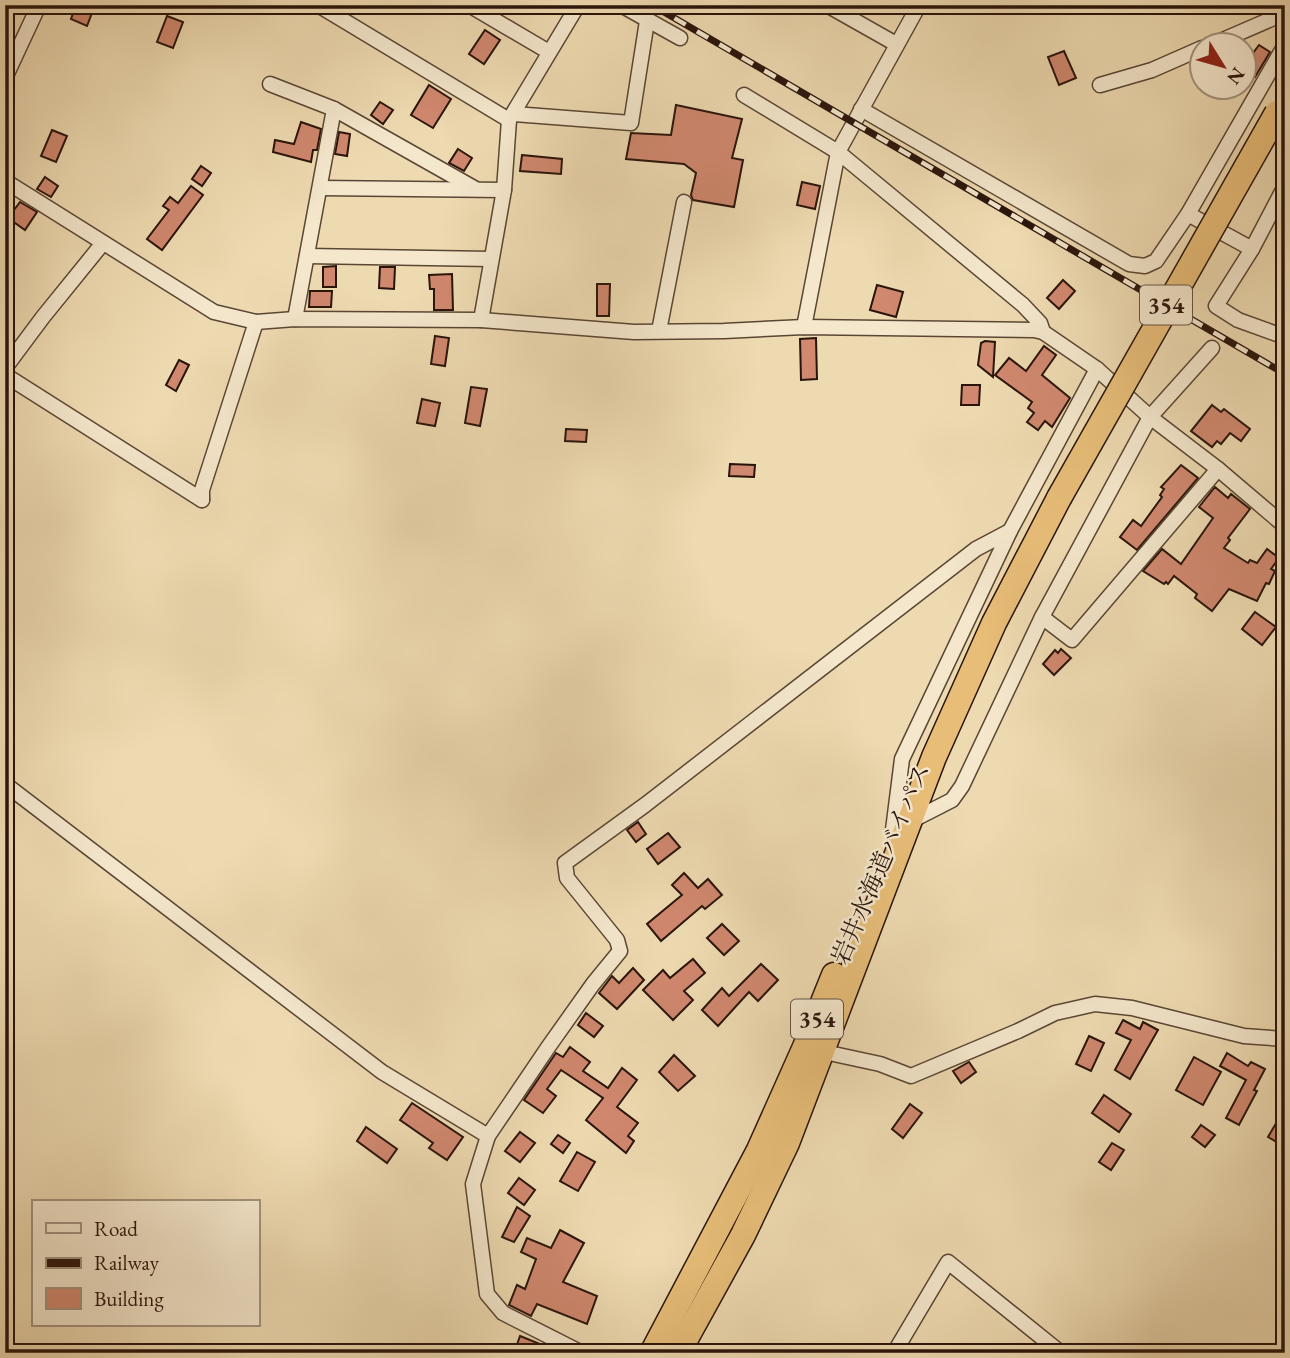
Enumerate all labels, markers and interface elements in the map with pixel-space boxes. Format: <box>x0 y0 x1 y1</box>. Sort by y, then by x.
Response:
north arrow <box>1188 32 1258 102</box>
text: N <box>1221 62 1251 90</box>
road number: 354 <box>1140 286 1192 324</box>
street label: 岩井水海道バイパス <box>824 759 937 969</box>
road number: 354 <box>791 1000 843 1038</box>
legend <box>32 1200 259 1326</box>
text: Road <box>94 1215 138 1242</box>
text: Railway <box>94 1249 160 1276</box>
text: Building <box>94 1285 164 1312</box>

